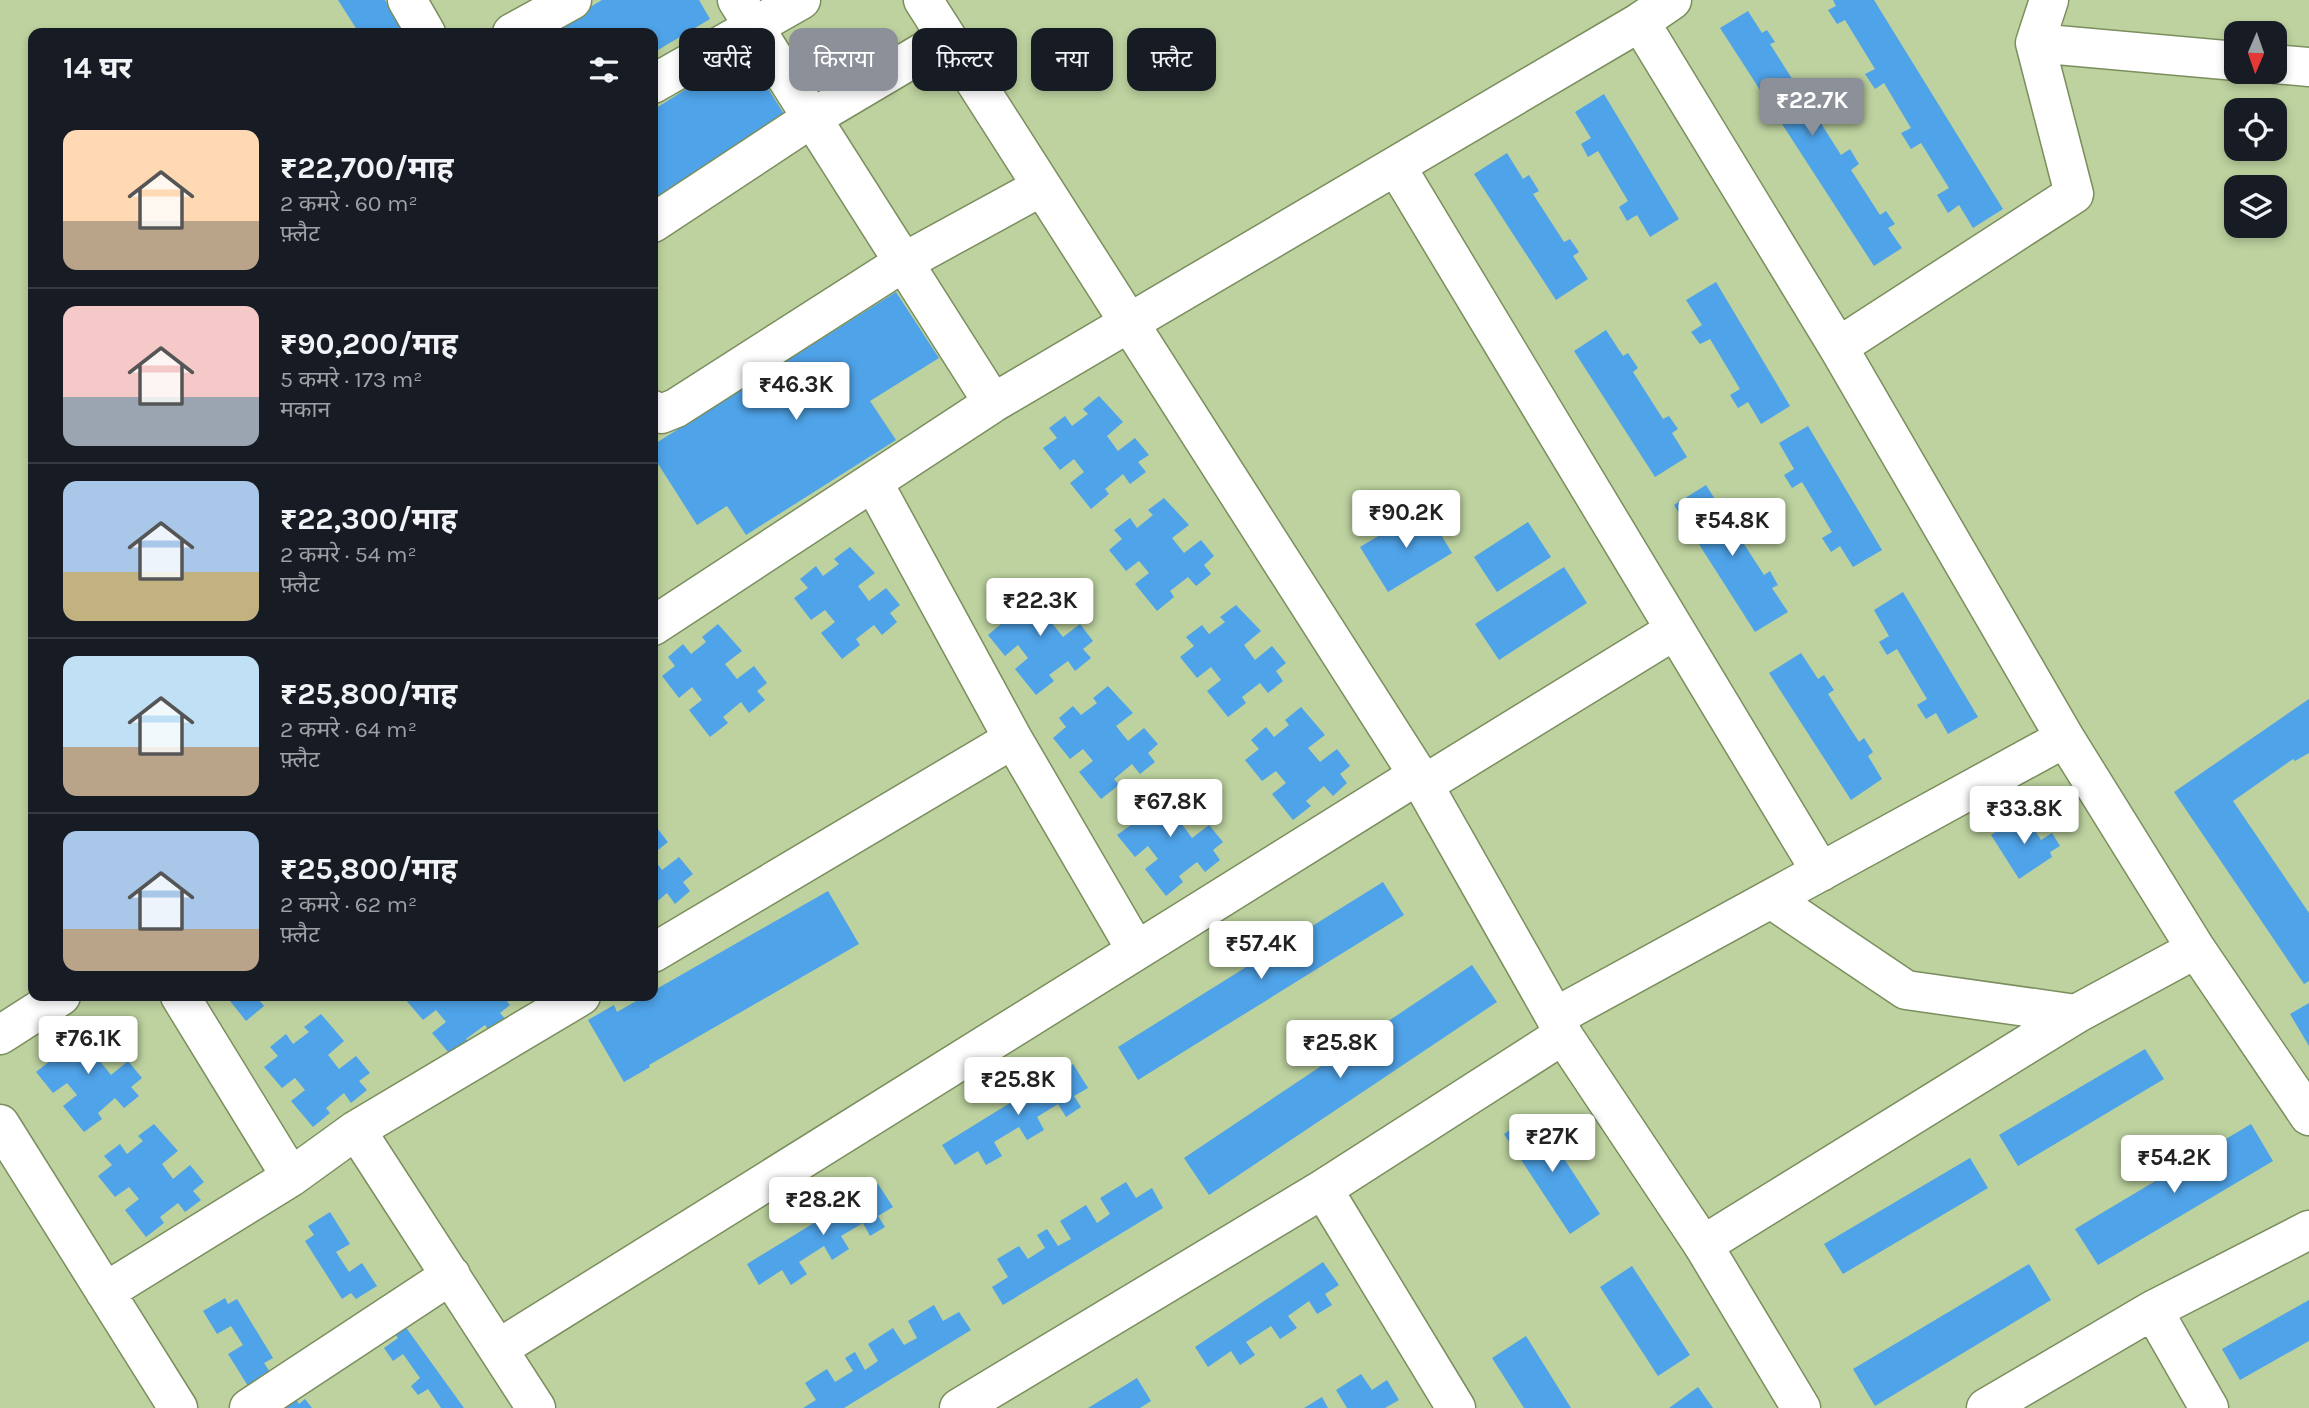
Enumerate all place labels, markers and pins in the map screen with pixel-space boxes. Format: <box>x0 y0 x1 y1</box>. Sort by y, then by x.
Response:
pin: ₹22.7K <box>1755 78 1869 138</box>
pin: ₹46.3K <box>739 362 853 422</box>
pin: ₹90.2K <box>1349 490 1463 550</box>
pin: ₹54.8K <box>1675 498 1789 558</box>
pin: ₹22.3K <box>983 578 1097 638</box>
pin: ₹67.8K <box>1113 780 1227 839</box>
pin: ₹33.8K <box>1967 786 2081 846</box>
pin: ₹57.4K <box>1204 922 1318 981</box>
pin: ₹76.1K <box>31 1016 145 1076</box>
pin: ₹25.8K <box>1283 1020 1397 1080</box>
pin: ₹25.8K <box>961 1058 1075 1117</box>
pin: ₹27K <box>1511 1114 1593 1174</box>
pin: ₹54.2K <box>2117 1136 2231 1195</box>
pin: ₹28.2K <box>766 1178 880 1237</box>

